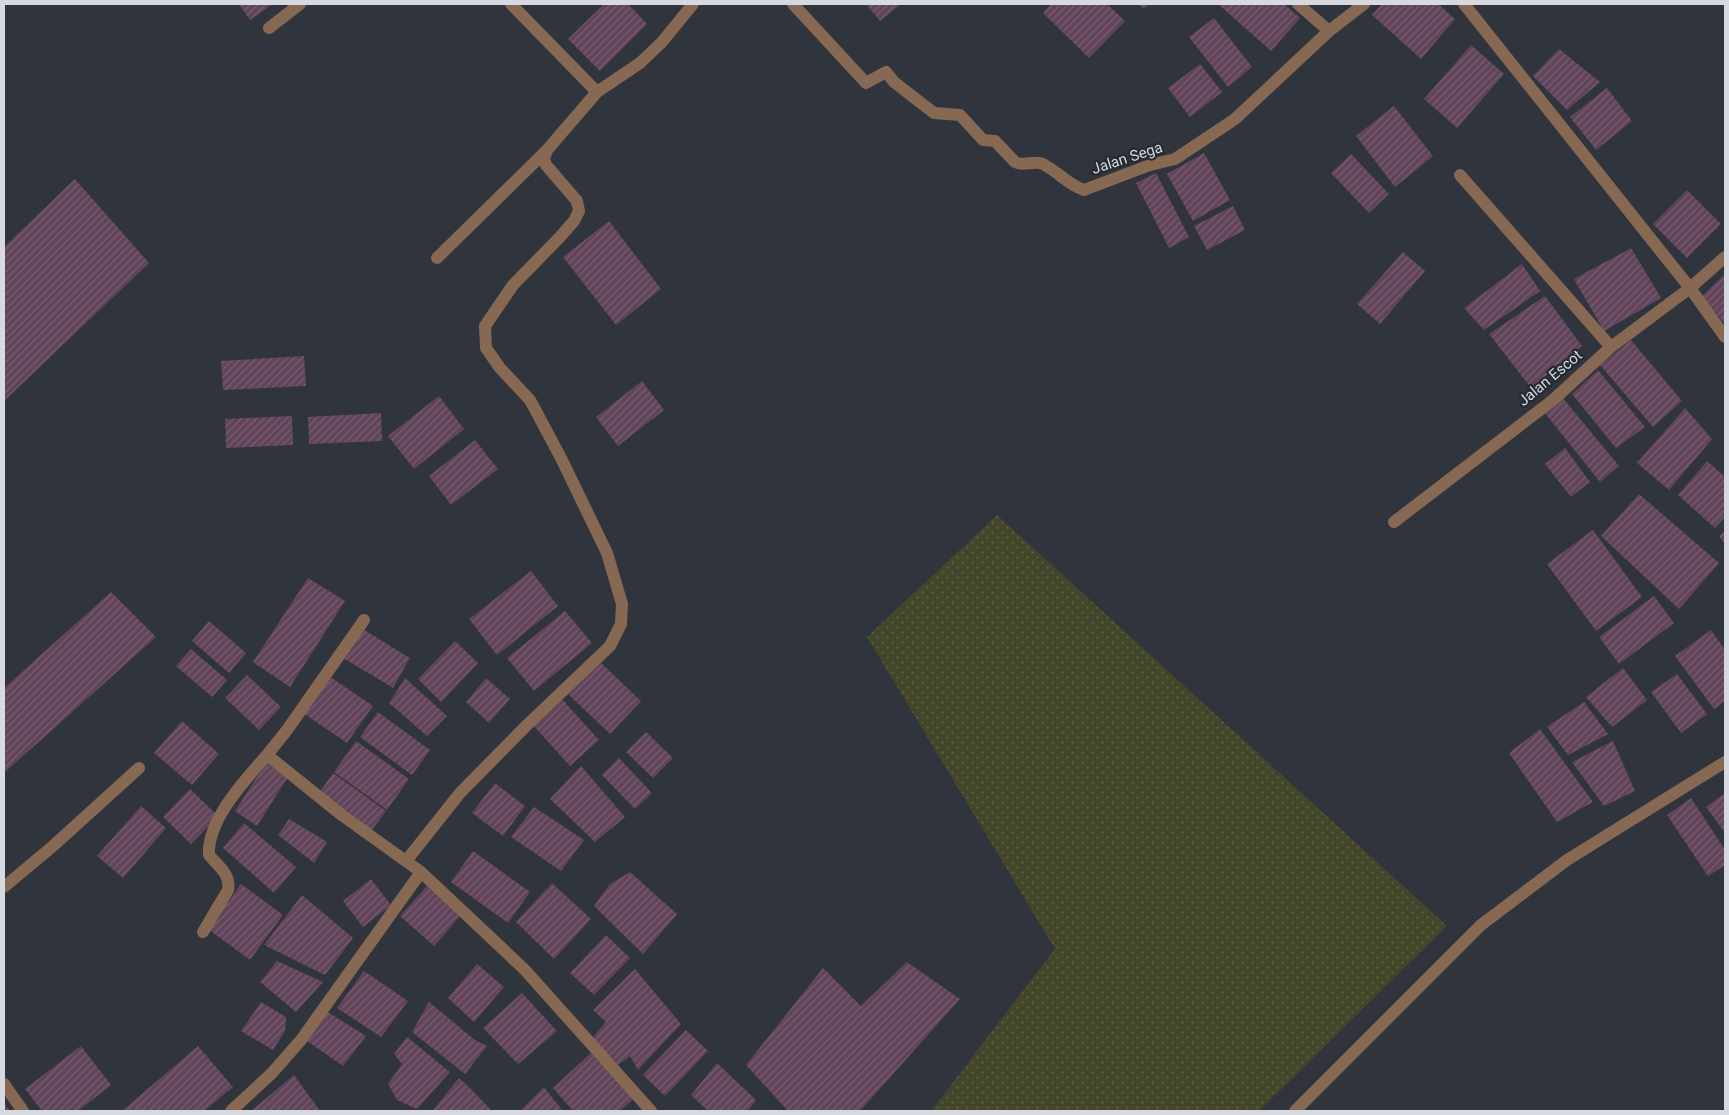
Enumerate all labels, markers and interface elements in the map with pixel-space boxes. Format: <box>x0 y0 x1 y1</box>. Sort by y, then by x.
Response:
street label: Jalan Sega <box>1089 138 1165 178</box>
street label: Jalan Escot <box>1514 346 1586 410</box>

